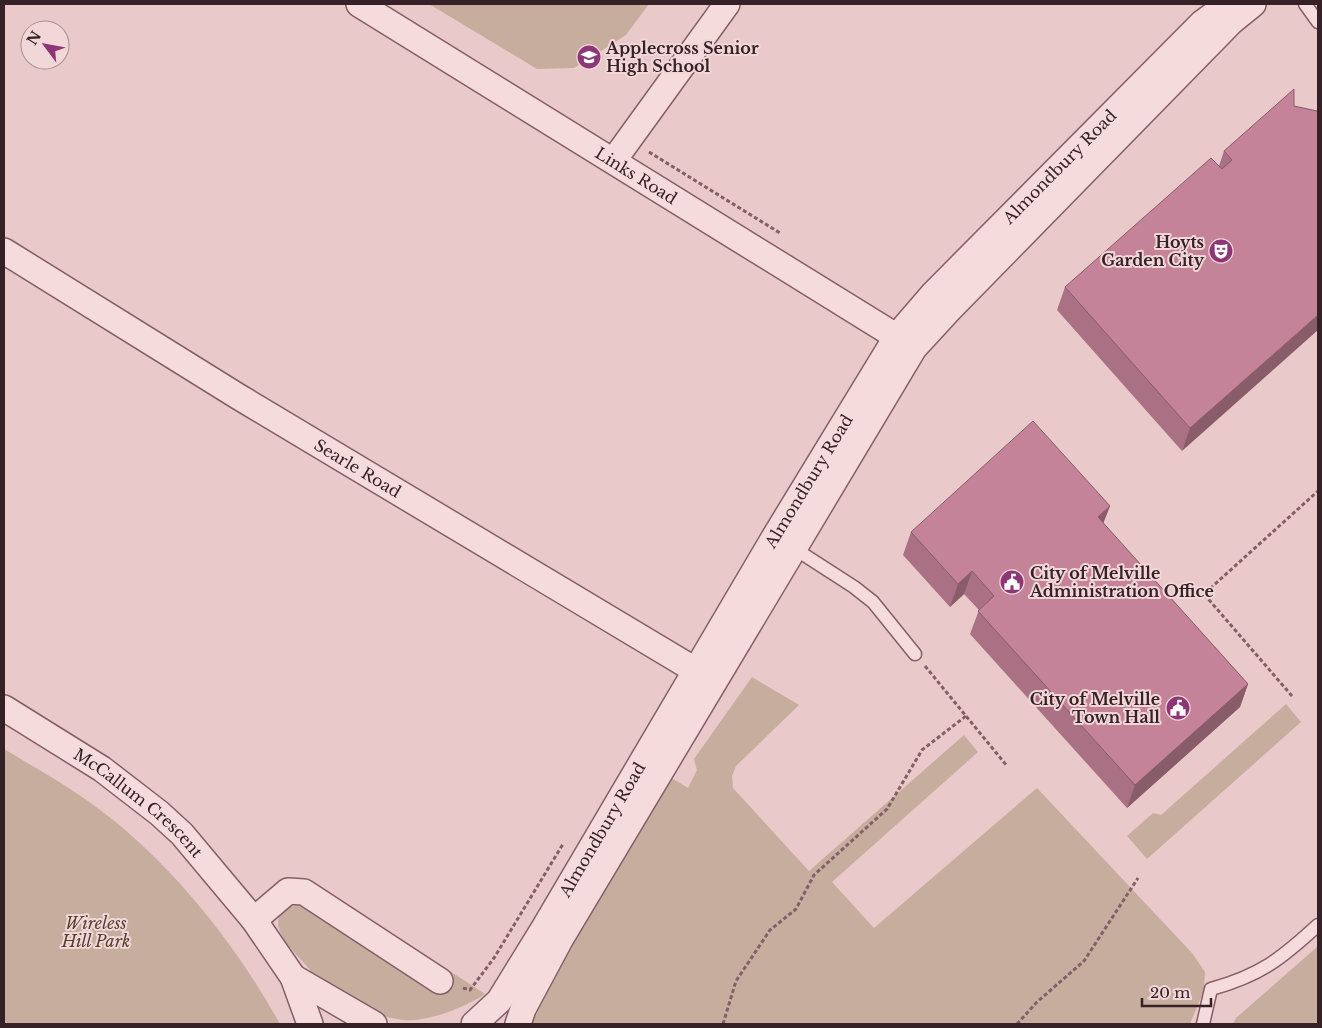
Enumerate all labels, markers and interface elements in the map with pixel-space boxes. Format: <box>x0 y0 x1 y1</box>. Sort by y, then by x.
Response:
north arrow <box>20 20 70 70</box>
text: N <box>23 28 45 48</box>
place label: Applecross Senior High School <box>605 38 759 76</box>
school or university icon: Applecross Senior High School <box>576 44 602 70</box>
street label: Almondbury Road <box>998 105 1121 228</box>
street label: Links Road <box>592 143 681 208</box>
place label: Hoyts Garden City <box>1101 232 1205 270</box>
theatre icon: Hoyts Garden City <box>1208 238 1234 264</box>
street label: Almondbury Road <box>760 411 857 552</box>
street label: Searle Road <box>311 434 405 502</box>
place label: City of Melville Administration Office <box>1029 563 1214 601</box>
public building icon: City of Melville Administration Office <box>999 569 1025 595</box>
place label: City of Melville Town Hall <box>1030 689 1160 727</box>
public building icon: City of Melville Town Hall <box>1165 695 1191 721</box>
street label: McCallum Crescent <box>70 744 207 861</box>
street label: Almondbury Road <box>554 758 650 901</box>
park label: Wireless Hill Park <box>61 913 130 951</box>
scale bar <box>1142 976 1211 1008</box>
text: 20 m <box>1150 983 1190 1002</box>

